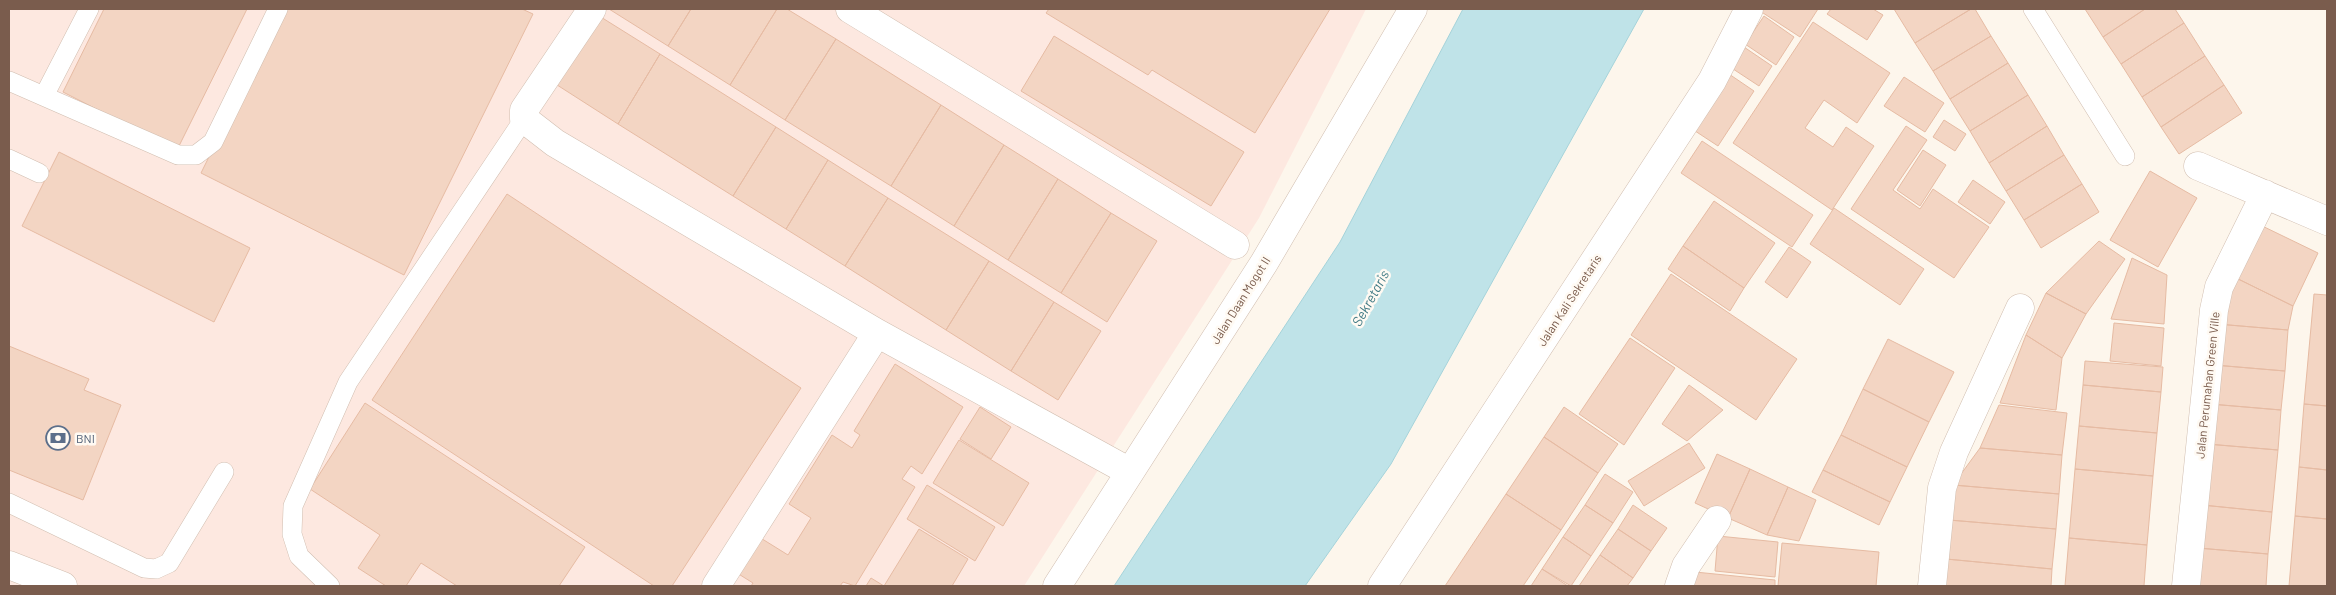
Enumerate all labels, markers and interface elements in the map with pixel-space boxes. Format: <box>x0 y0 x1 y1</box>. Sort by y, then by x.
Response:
street label: Jalan Kali Sekretaris <box>1534 251 1604 348</box>
street label: Jalan Daan Mogot II <box>1207 254 1273 346</box>
water label: Sekretaris <box>1348 267 1392 329</box>
street label: Jalan Perumahan Green Ville <box>2192 311 2222 459</box>
bank icon: BNI <box>45 425 71 451</box>
place label: BNI <box>76 431 95 445</box>

